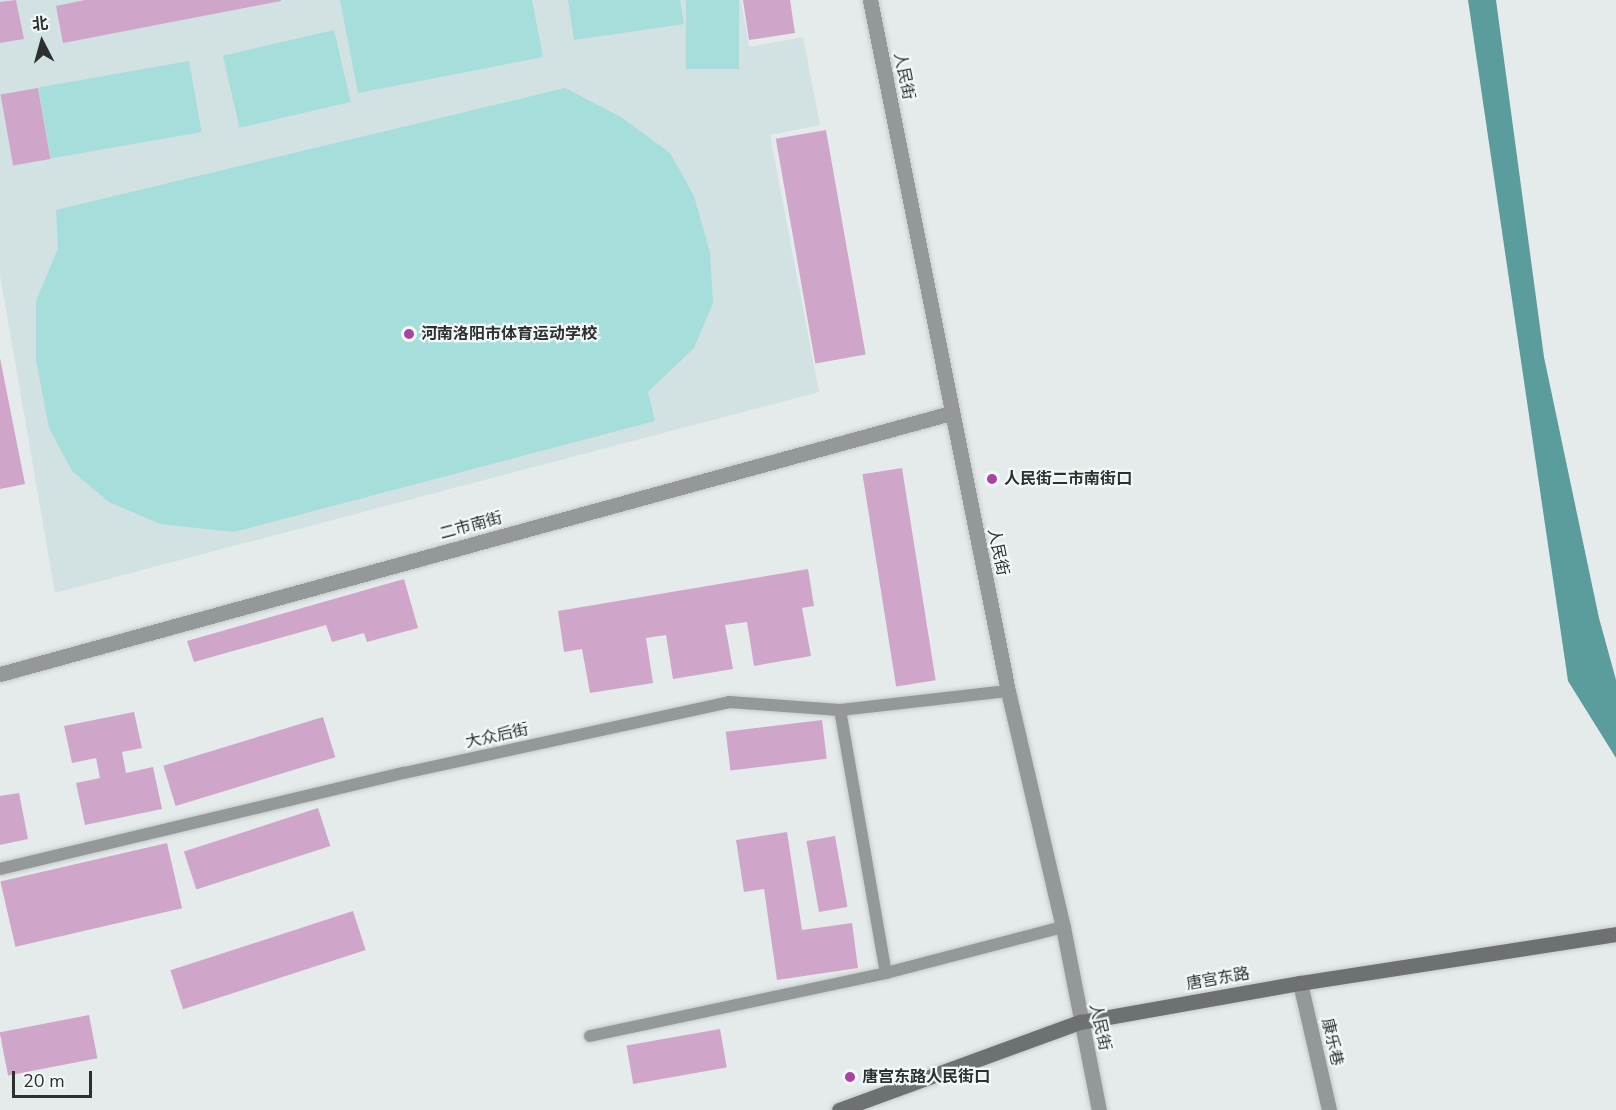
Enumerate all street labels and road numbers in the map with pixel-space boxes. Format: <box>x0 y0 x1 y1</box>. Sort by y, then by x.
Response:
street label: 人民街 <box>890 51 918 101</box>
street label: 二市南街 <box>438 508 504 544</box>
street label: 人民街 <box>984 527 1012 577</box>
street label: 大众后街 <box>464 720 530 752</box>
street label: 唐宫东路 <box>1185 964 1251 994</box>
street label: 人民街 <box>1086 1002 1114 1052</box>
street label: 康乐巷 <box>1317 1016 1347 1068</box>

